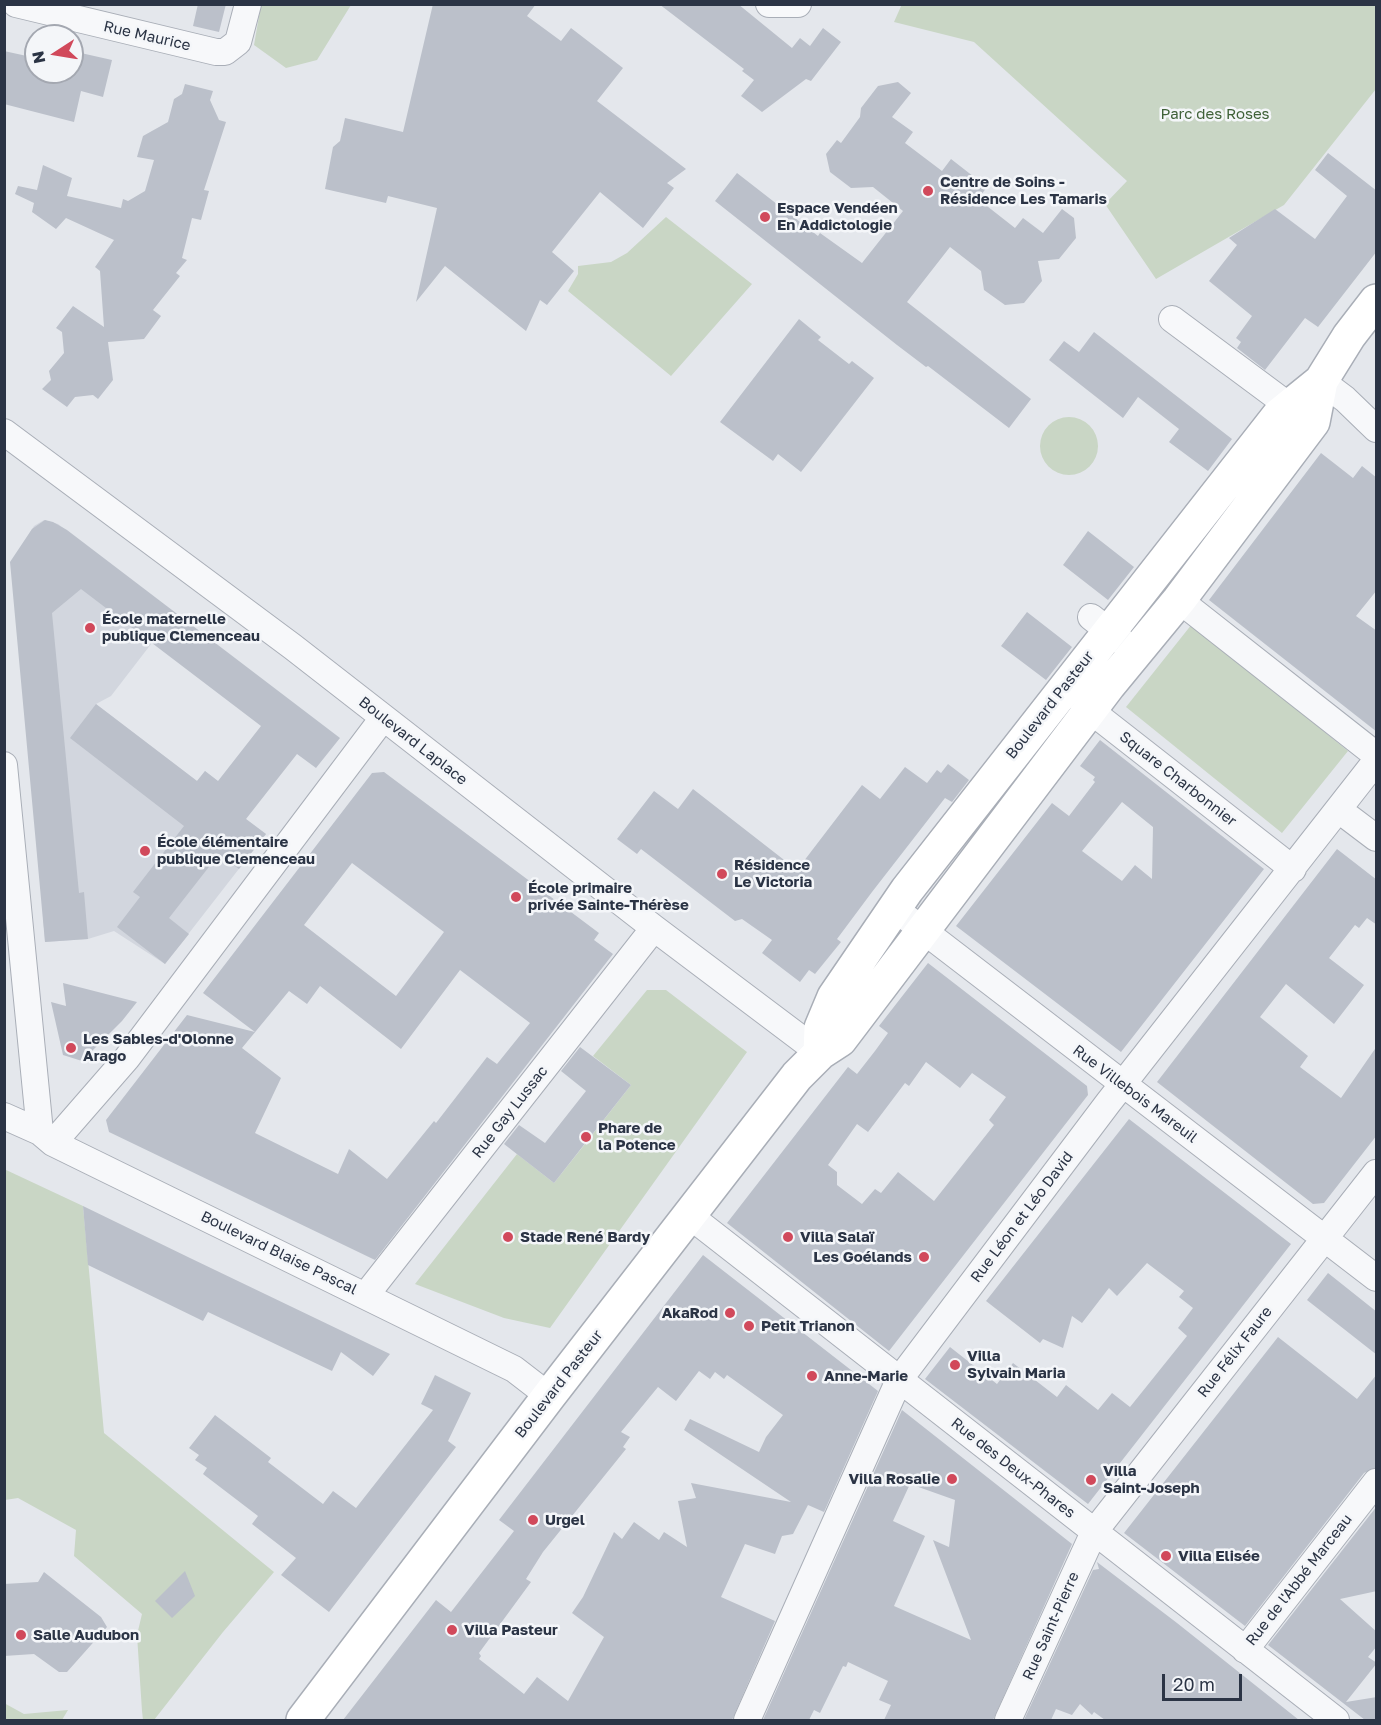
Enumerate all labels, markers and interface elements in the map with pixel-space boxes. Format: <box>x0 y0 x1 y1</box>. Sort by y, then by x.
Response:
street label: Rue Maurice <box>102 17 192 55</box>
north arrow <box>24 24 84 84</box>
text: N <box>27 49 49 65</box>
park label: Parc des Roses <box>1160 105 1270 123</box>
place label: Centre de Soins - Résidence Les Tamaris <box>940 173 1107 208</box>
marker: Centre de Soins - Résidence Les Tamaris <box>921 184 935 198</box>
place label: Espace Vendéen En Addictologie <box>777 199 898 234</box>
marker: Espace Vendéen En Addictologie <box>758 210 772 224</box>
place label: École maternelle publique Clemenceau <box>102 610 260 645</box>
marker: École maternelle publique Clemenceau <box>83 621 97 635</box>
street label: Boulevard Pasteur <box>1002 647 1098 763</box>
street label: Boulevard Laplace <box>355 693 471 789</box>
street label: Square Charbonnier <box>1116 728 1240 830</box>
place label: École élémentaire publique Clemenceau <box>157 833 315 868</box>
marker: École élémentaire publique Clemenceau <box>138 844 152 858</box>
place label: Résidence Le Victoria <box>734 856 812 891</box>
marker: Résidence Le Victoria <box>715 867 729 881</box>
place label: École primaire privée Sainte-Thérèse <box>528 879 689 914</box>
marker: École primaire privée Sainte-Thérèse <box>509 890 523 904</box>
place label: Les Sables-d'Olonne Arago <box>83 1030 234 1065</box>
marker: Les Sables-d'Olonne Arago <box>64 1041 78 1055</box>
street label: Rue Villebois Mareuil <box>1069 1041 1201 1147</box>
street label: Rue Gay Lussac <box>468 1062 552 1162</box>
place label: Phare de la Potence <box>598 1119 676 1154</box>
marker: Phare de la Potence <box>579 1130 593 1144</box>
street label: Rue Léon et Léo David <box>967 1148 1077 1286</box>
street label: Boulevard Blaise Pascal <box>198 1207 360 1299</box>
place label: Stade René Bardy <box>520 1228 650 1246</box>
place label: Villa Salaï <box>800 1228 874 1246</box>
marker: Stade René Bardy <box>501 1230 515 1244</box>
marker: Villa Salaï <box>781 1230 795 1244</box>
place label: Les Goélands <box>813 1248 912 1266</box>
marker: Les Goélands <box>917 1250 931 1264</box>
street label: Rue Félix Faure <box>1194 1303 1276 1401</box>
place label: AkaRod <box>662 1304 718 1322</box>
marker: AkaRod <box>723 1306 737 1320</box>
place label: Petit Trianon <box>761 1317 855 1335</box>
marker: Petit Trianon <box>742 1319 756 1333</box>
street label: Boulevard Pasteur <box>511 1326 607 1442</box>
place label: Villa Sylvain Maria <box>967 1347 1065 1382</box>
marker: Villa Sylvain Maria <box>948 1358 962 1372</box>
place label: Anne-Marie <box>824 1367 908 1385</box>
marker: Anne-Marie <box>805 1369 819 1383</box>
street label: Rue des Deux-Phares <box>947 1414 1079 1522</box>
place label: Villa Saint-Joseph <box>1103 1462 1199 1497</box>
place label: Villa Rosalie <box>848 1470 940 1488</box>
marker: Villa Rosalie <box>945 1472 959 1486</box>
marker: Villa Saint-Joseph <box>1084 1473 1098 1487</box>
place label: Urgel <box>545 1511 585 1529</box>
street label: Rue de l'Abbé Marceau <box>1242 1511 1356 1649</box>
marker: Urgel <box>526 1513 540 1527</box>
place label: Villa Elisée <box>1178 1547 1260 1565</box>
marker: Villa Elisée <box>1159 1549 1173 1563</box>
street label: Rue Saint-Pierre <box>1019 1569 1083 1683</box>
place label: Villa Pasteur <box>464 1621 558 1639</box>
marker: Villa Pasteur <box>445 1623 459 1637</box>
place label: Salle Audubon <box>33 1626 139 1644</box>
marker: Salle Audubon <box>14 1628 28 1642</box>
scale bar <box>1165 1662 1244 1700</box>
text: 20 m <box>1173 1673 1215 1695</box>

